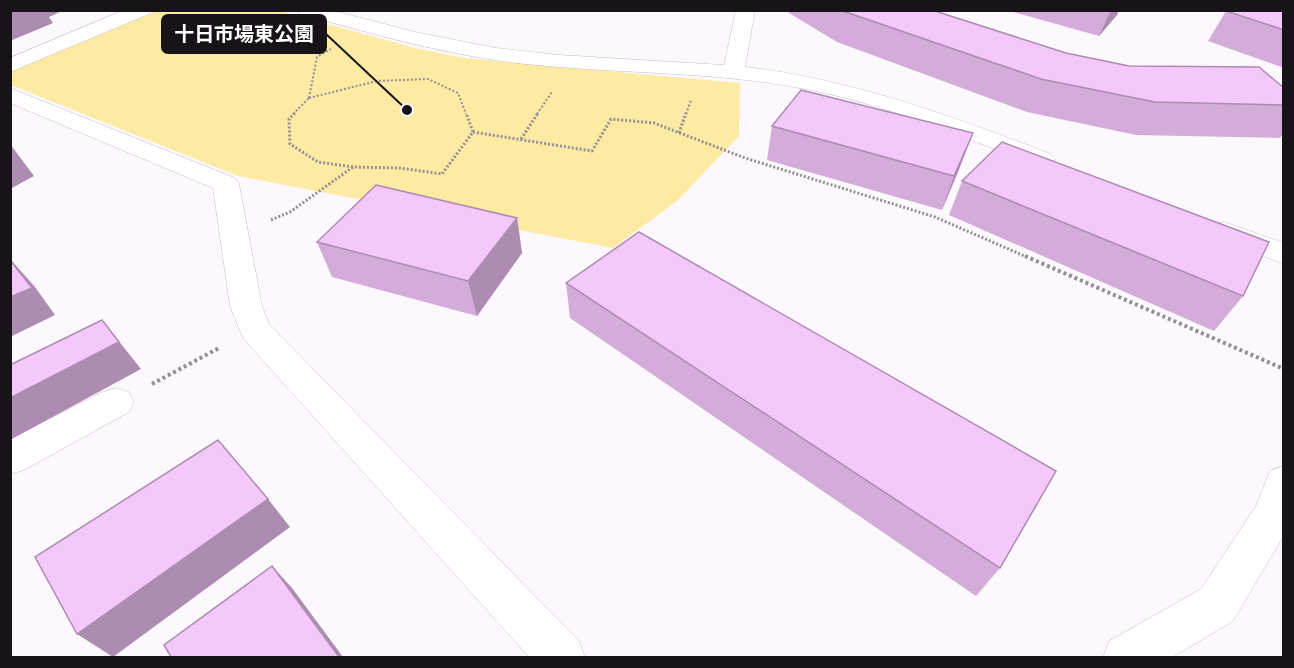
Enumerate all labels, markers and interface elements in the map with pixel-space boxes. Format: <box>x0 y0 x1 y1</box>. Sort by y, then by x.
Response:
callout: 十日市場東公園 <box>162 15 326 53</box>
text: 十日市場東公園 <box>174 21 314 47</box>

